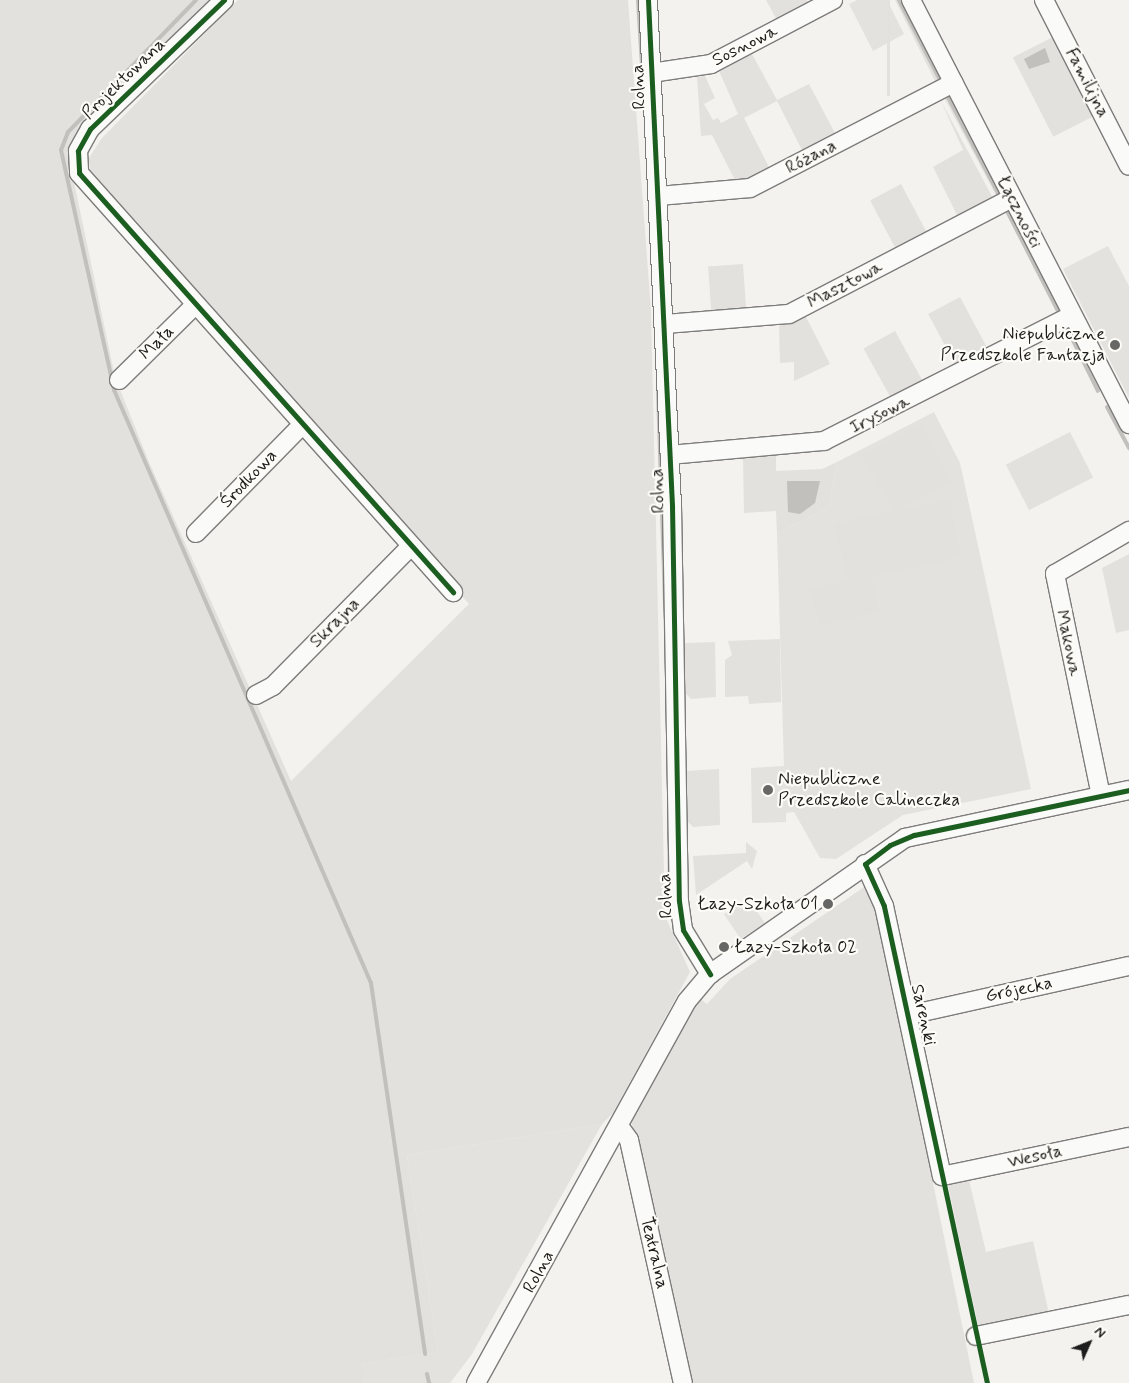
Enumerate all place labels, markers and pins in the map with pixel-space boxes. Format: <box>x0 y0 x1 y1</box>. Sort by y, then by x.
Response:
place label: Niepubliczne Przedszkole Fantazja <box>938 324 1105 366</box>
marker: Niepubliczne Przedszkole Fantazja <box>1109 339 1121 351</box>
place label: Niepubliczne Przedszkole Calineczka <box>778 769 960 812</box>
marker: Niepubliczne Przedszkole Calineczka <box>762 784 774 796</box>
place label: Łazy-Szkoła 01 <box>697 893 818 915</box>
marker: Łazy-Szkoła 01 <box>822 898 834 910</box>
place label: Łazy-Szkoła 02 <box>734 936 857 958</box>
marker: Łazy-Szkoła 02 <box>718 941 730 953</box>

